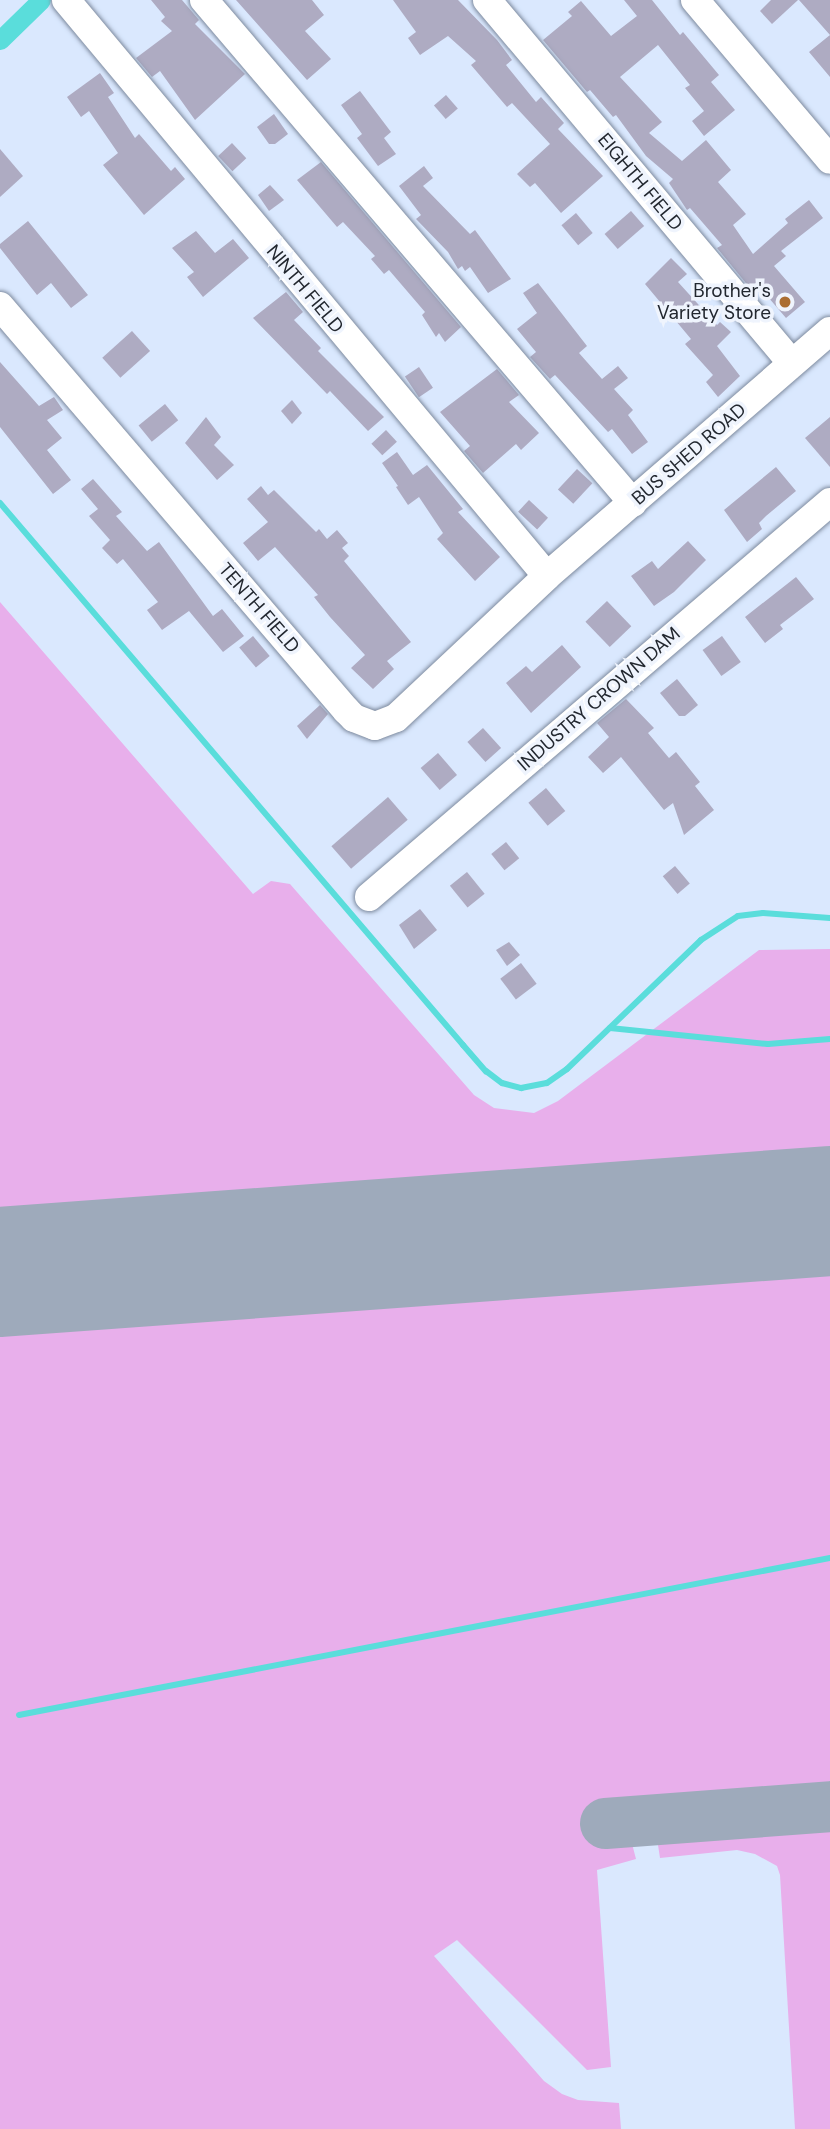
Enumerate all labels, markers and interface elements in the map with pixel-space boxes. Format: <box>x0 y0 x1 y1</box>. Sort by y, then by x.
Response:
street label: EIGHTH FIELD <box>593 129 687 235</box>
street label: NINTH FIELD <box>262 240 348 338</box>
place label: Brother's Variety Store <box>657 280 771 324</box>
marker: Brother's Variety Store <box>777 294 793 310</box>
street label: BUS SHED ROAD <box>627 398 751 510</box>
street label: TENTH FIELD <box>214 558 304 658</box>
street label: INDUSTRY CROWN DAM <box>513 622 685 776</box>

